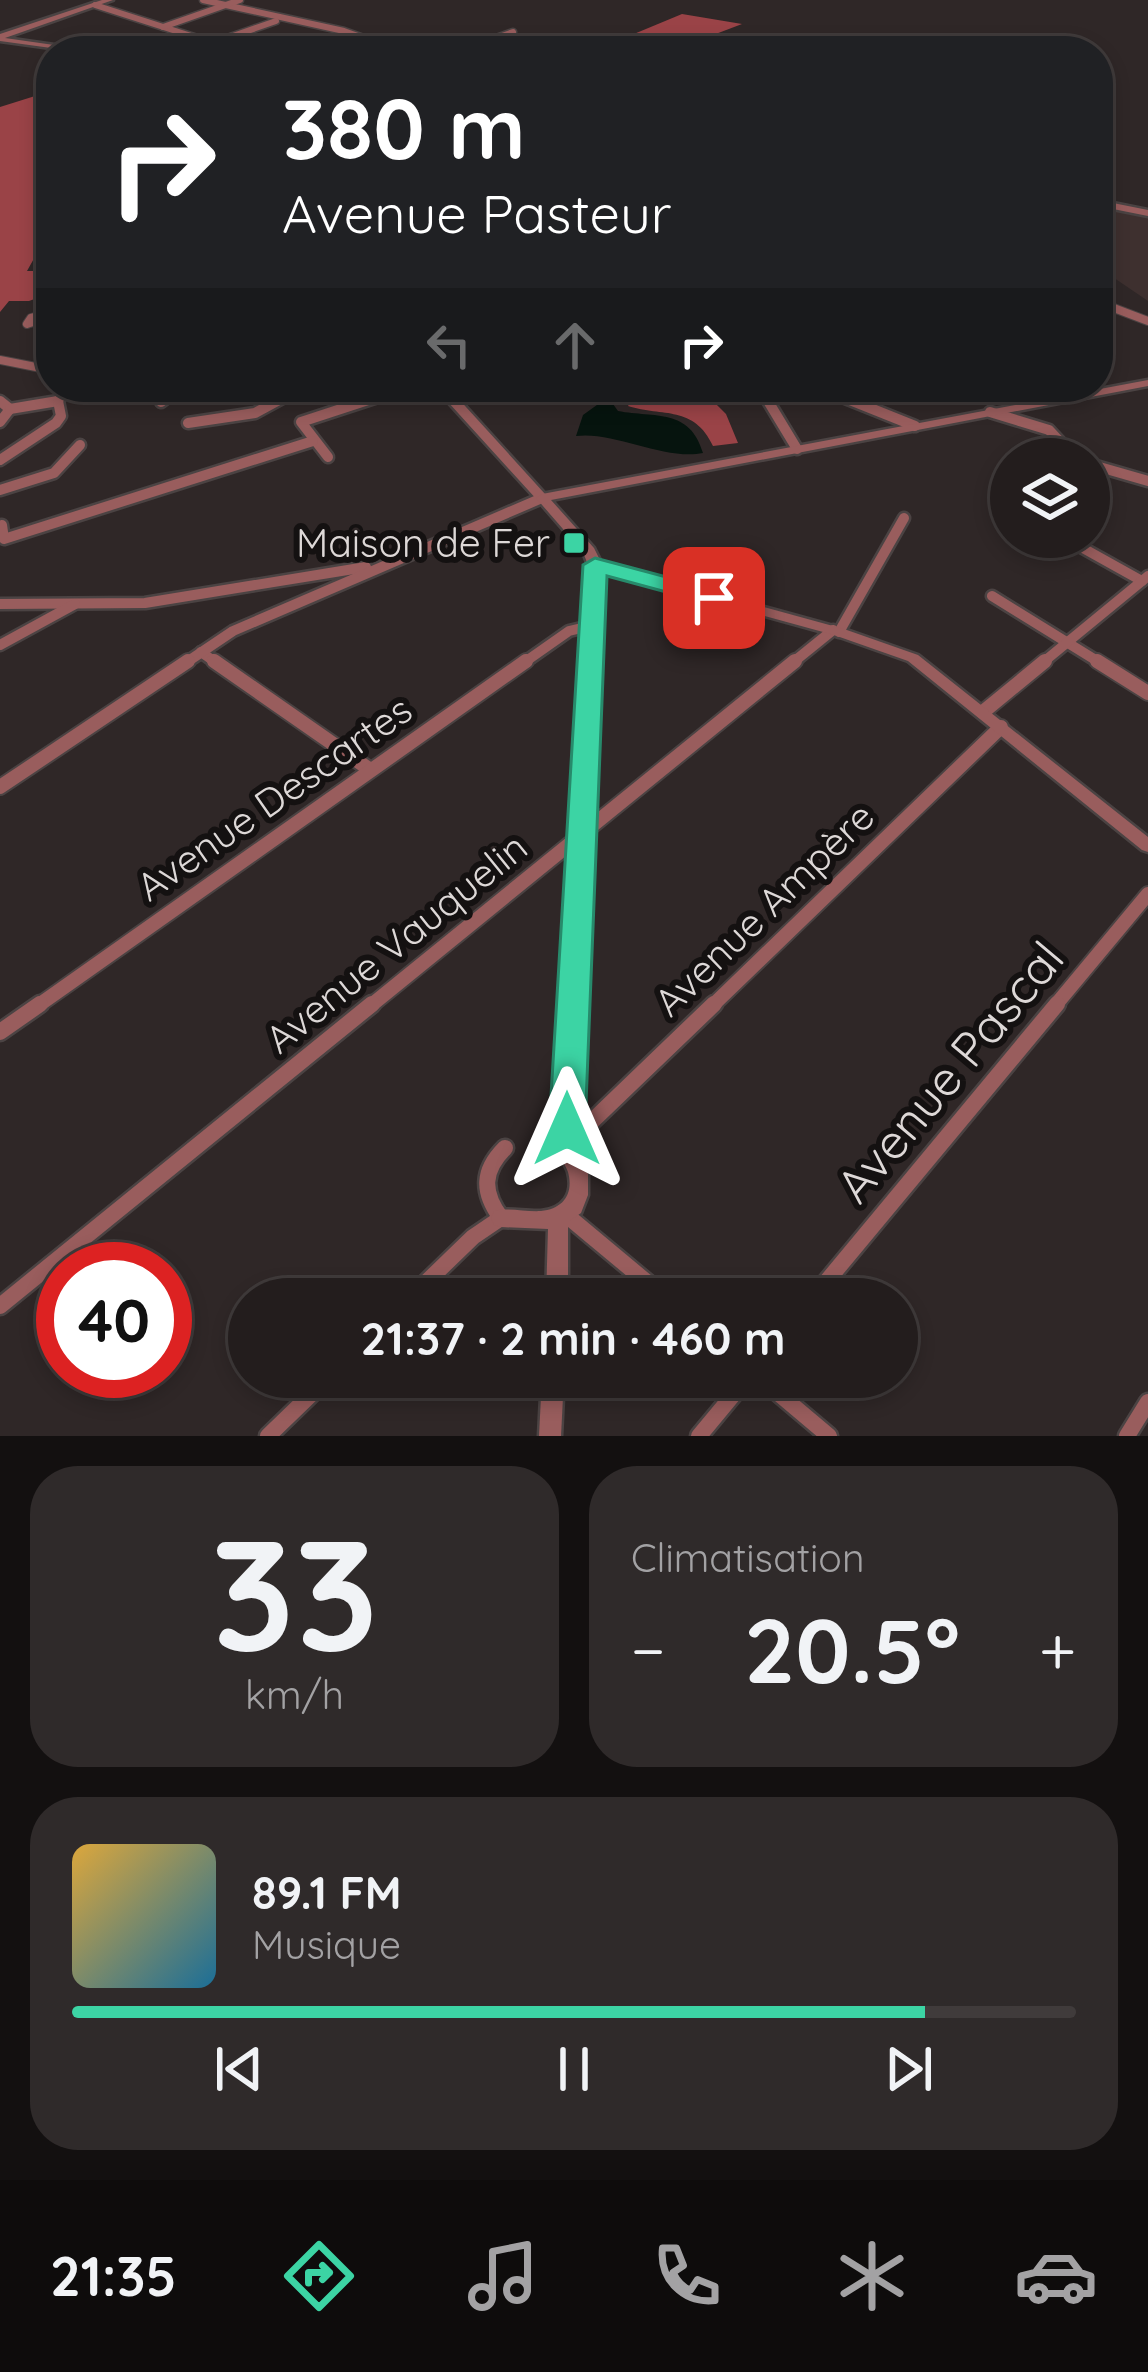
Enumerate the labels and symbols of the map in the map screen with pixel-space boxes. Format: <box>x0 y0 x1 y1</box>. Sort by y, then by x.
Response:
place label: Maison de Fer <box>296 518 550 567</box>
marker: Maison de Fer <box>561 530 587 556</box>
pin <box>663 547 765 649</box>
street label: Avenue Descartes <box>127 684 421 911</box>
street label: Avenue Ampère <box>644 791 884 1026</box>
street label: Avenue Vauquelin <box>255 822 536 1063</box>
street label: Avenue Pascal <box>823 929 1076 1214</box>
position arrow <box>504 1066 630 1192</box>
speed limit sign: 40 <box>36 1242 192 1398</box>

